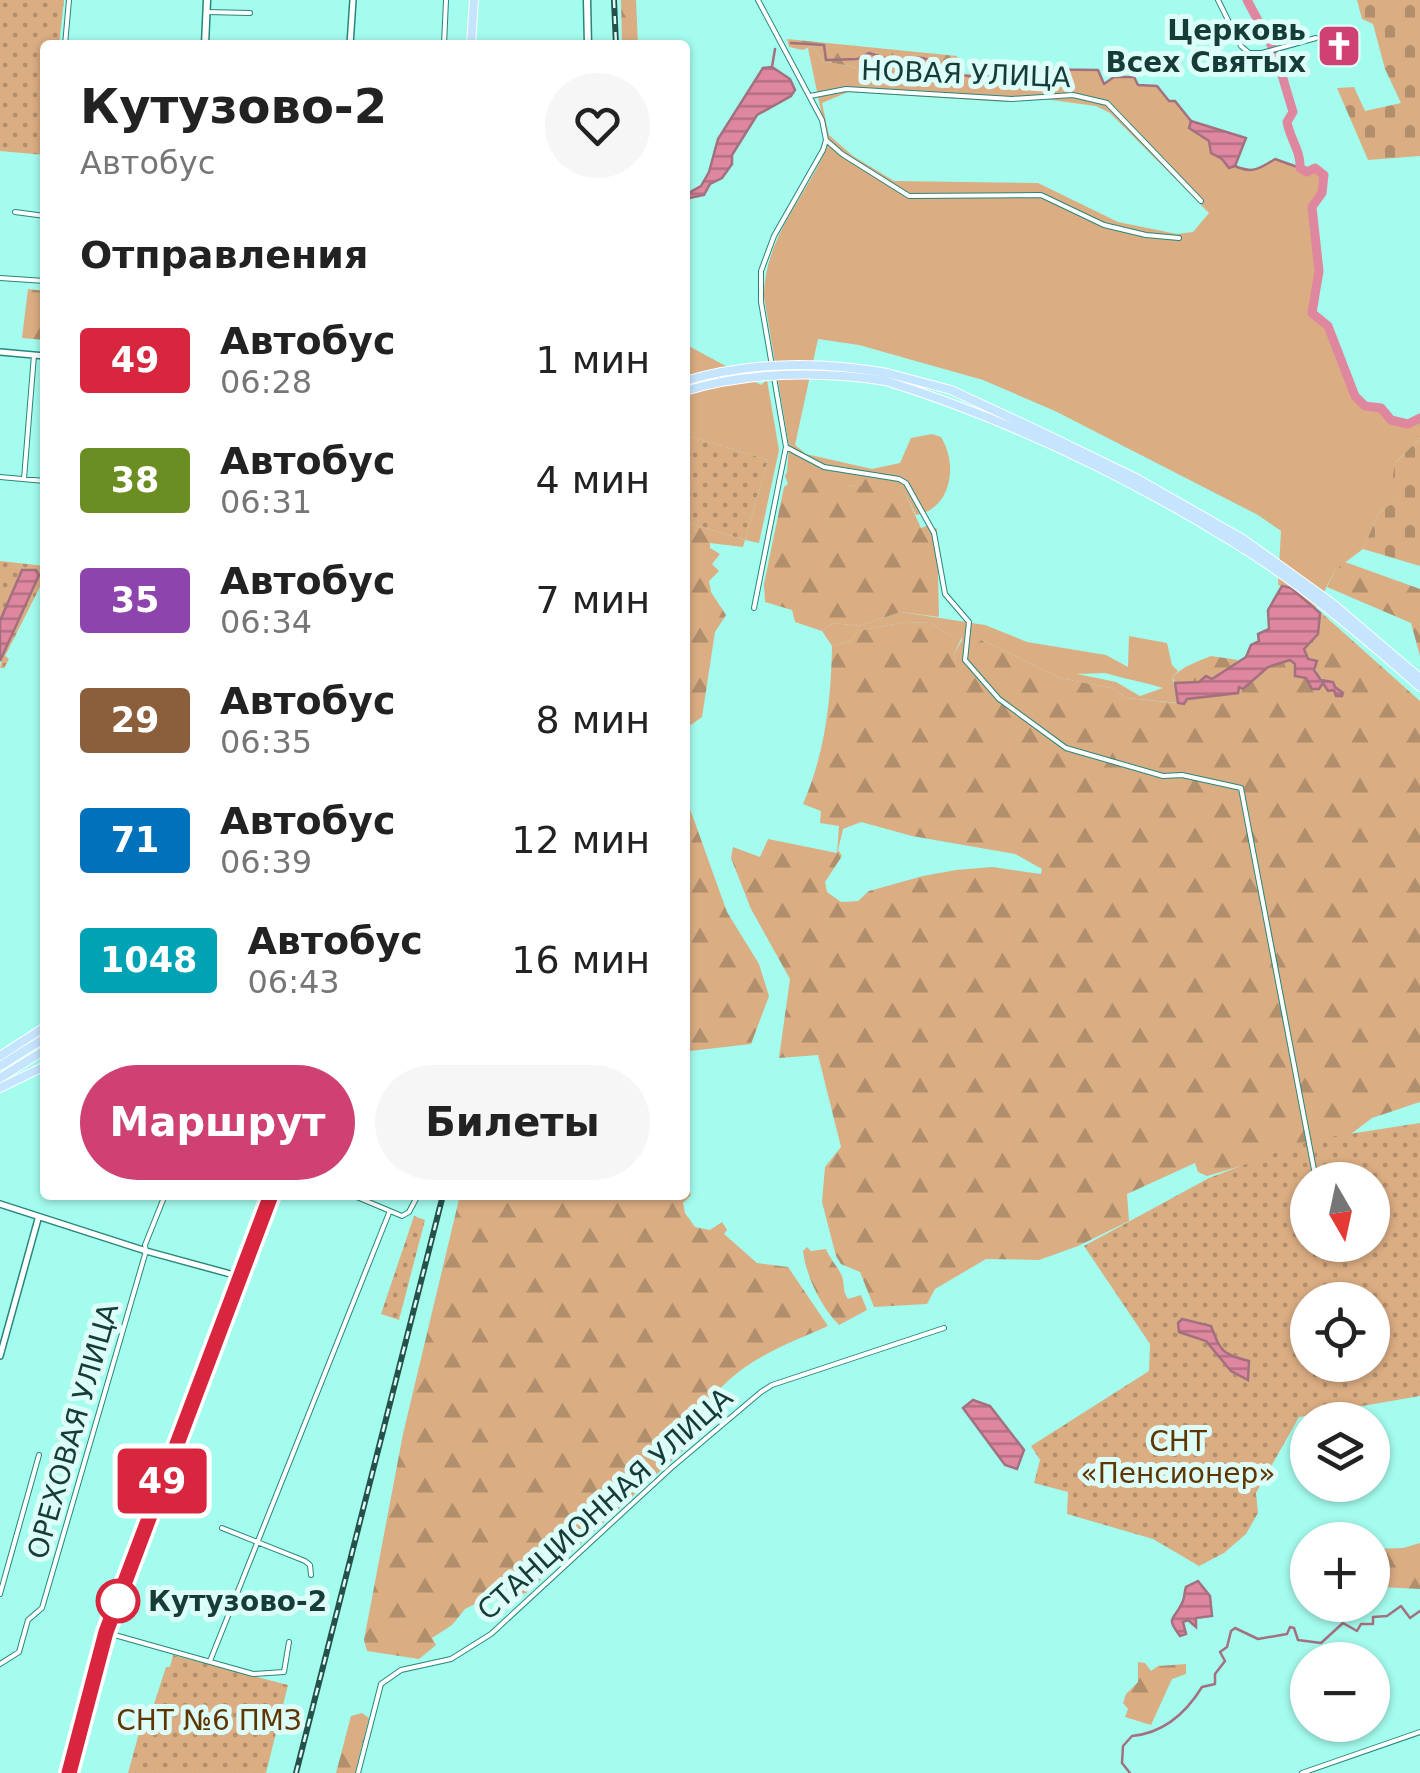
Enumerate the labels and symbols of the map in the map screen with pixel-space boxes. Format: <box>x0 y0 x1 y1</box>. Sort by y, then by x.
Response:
place label: Церковь Всех Святых <box>1105 14 1306 79</box>
church icon: Церковь Всех Святых <box>1316 23 1362 69</box>
street label: НОВАЯ УЛИЦА <box>861 54 1071 94</box>
north arrow <box>1290 1162 1390 1262</box>
street label: ОРЕХОВАЯ УЛИЦА <box>21 1299 125 1563</box>
street label: СТАНЦИОННАЯ УЛИЦА <box>471 1381 739 1627</box>
park label: СНТ «Пенсионер» <box>1081 1425 1275 1490</box>
line badge: 49 <box>117 1448 207 1514</box>
marker: Кутузово-2 <box>97 1580 139 1622</box>
place label: Кутузово-2 <box>148 1585 327 1618</box>
park label: СНТ №6 ПМЗ <box>116 1704 302 1737</box>

